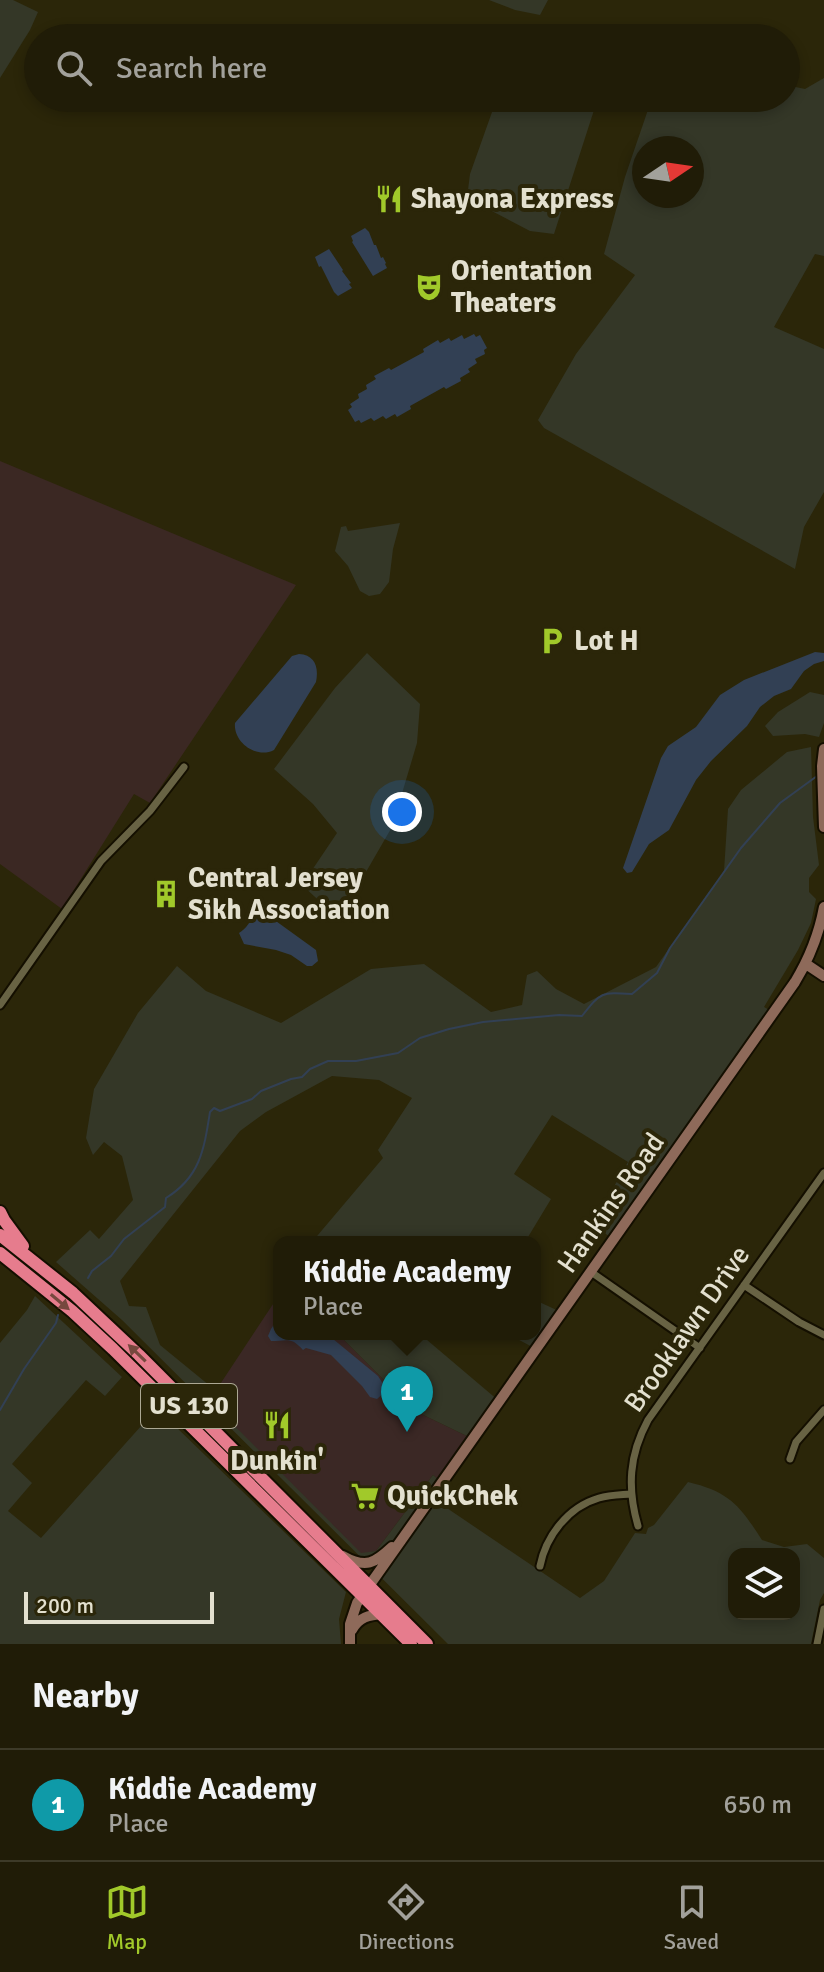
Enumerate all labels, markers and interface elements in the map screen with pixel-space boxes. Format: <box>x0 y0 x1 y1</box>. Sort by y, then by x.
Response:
search box <box>24 24 800 112</box>
icon: search <box>52 46 96 90</box>
text: Search here <box>116 50 267 87</box>
north arrow <box>632 136 704 208</box>
place label: Shayona Express <box>411 182 614 216</box>
restaurant icon: Shayona Express <box>374 184 404 214</box>
place label: Orientation Theaters <box>451 254 592 320</box>
theatre icon: Orientation Theaters <box>414 272 444 302</box>
place label: Lot H <box>574 624 639 658</box>
parking icon: Lot H <box>537 626 567 656</box>
your location <box>382 792 422 832</box>
place label: Central Jersey Sikh Association <box>188 861 390 927</box>
building icon: Central Jersey Sikh Association <box>151 879 181 909</box>
street label: Hankins Road <box>550 1126 672 1280</box>
popup <box>273 1236 541 1340</box>
street label: Brooklawn Drive <box>617 1239 757 1419</box>
text: Kiddie Academy <box>303 1254 511 1291</box>
text: Place <box>303 1291 363 1323</box>
one-way arrow <box>50 1293 70 1310</box>
one-way arrow <box>128 1345 147 1363</box>
pin: 1 <box>381 1366 433 1432</box>
road number: US 130 <box>141 1384 237 1428</box>
restaurant icon: Dunkin' <box>262 1410 292 1440</box>
place label: Dunkin' <box>230 1444 324 1478</box>
place label: QuickChek <box>387 1479 519 1513</box>
supermarket icon: QuickChek <box>350 1481 380 1511</box>
map controls <box>728 1548 800 1620</box>
button: layers <box>728 1548 800 1620</box>
scale bar <box>24 1588 214 1624</box>
text: 200 m <box>36 1592 94 1619</box>
text: Nearby <box>32 1675 139 1717</box>
text: Kiddie Academy <box>108 1771 316 1808</box>
text: 1 <box>51 1789 65 1821</box>
text: 650 m <box>723 1789 792 1821</box>
text: Place <box>108 1808 169 1840</box>
tab: Map <box>105 1880 149 1955</box>
tab: Directions <box>358 1880 454 1955</box>
tab: Saved <box>664 1880 719 1955</box>

